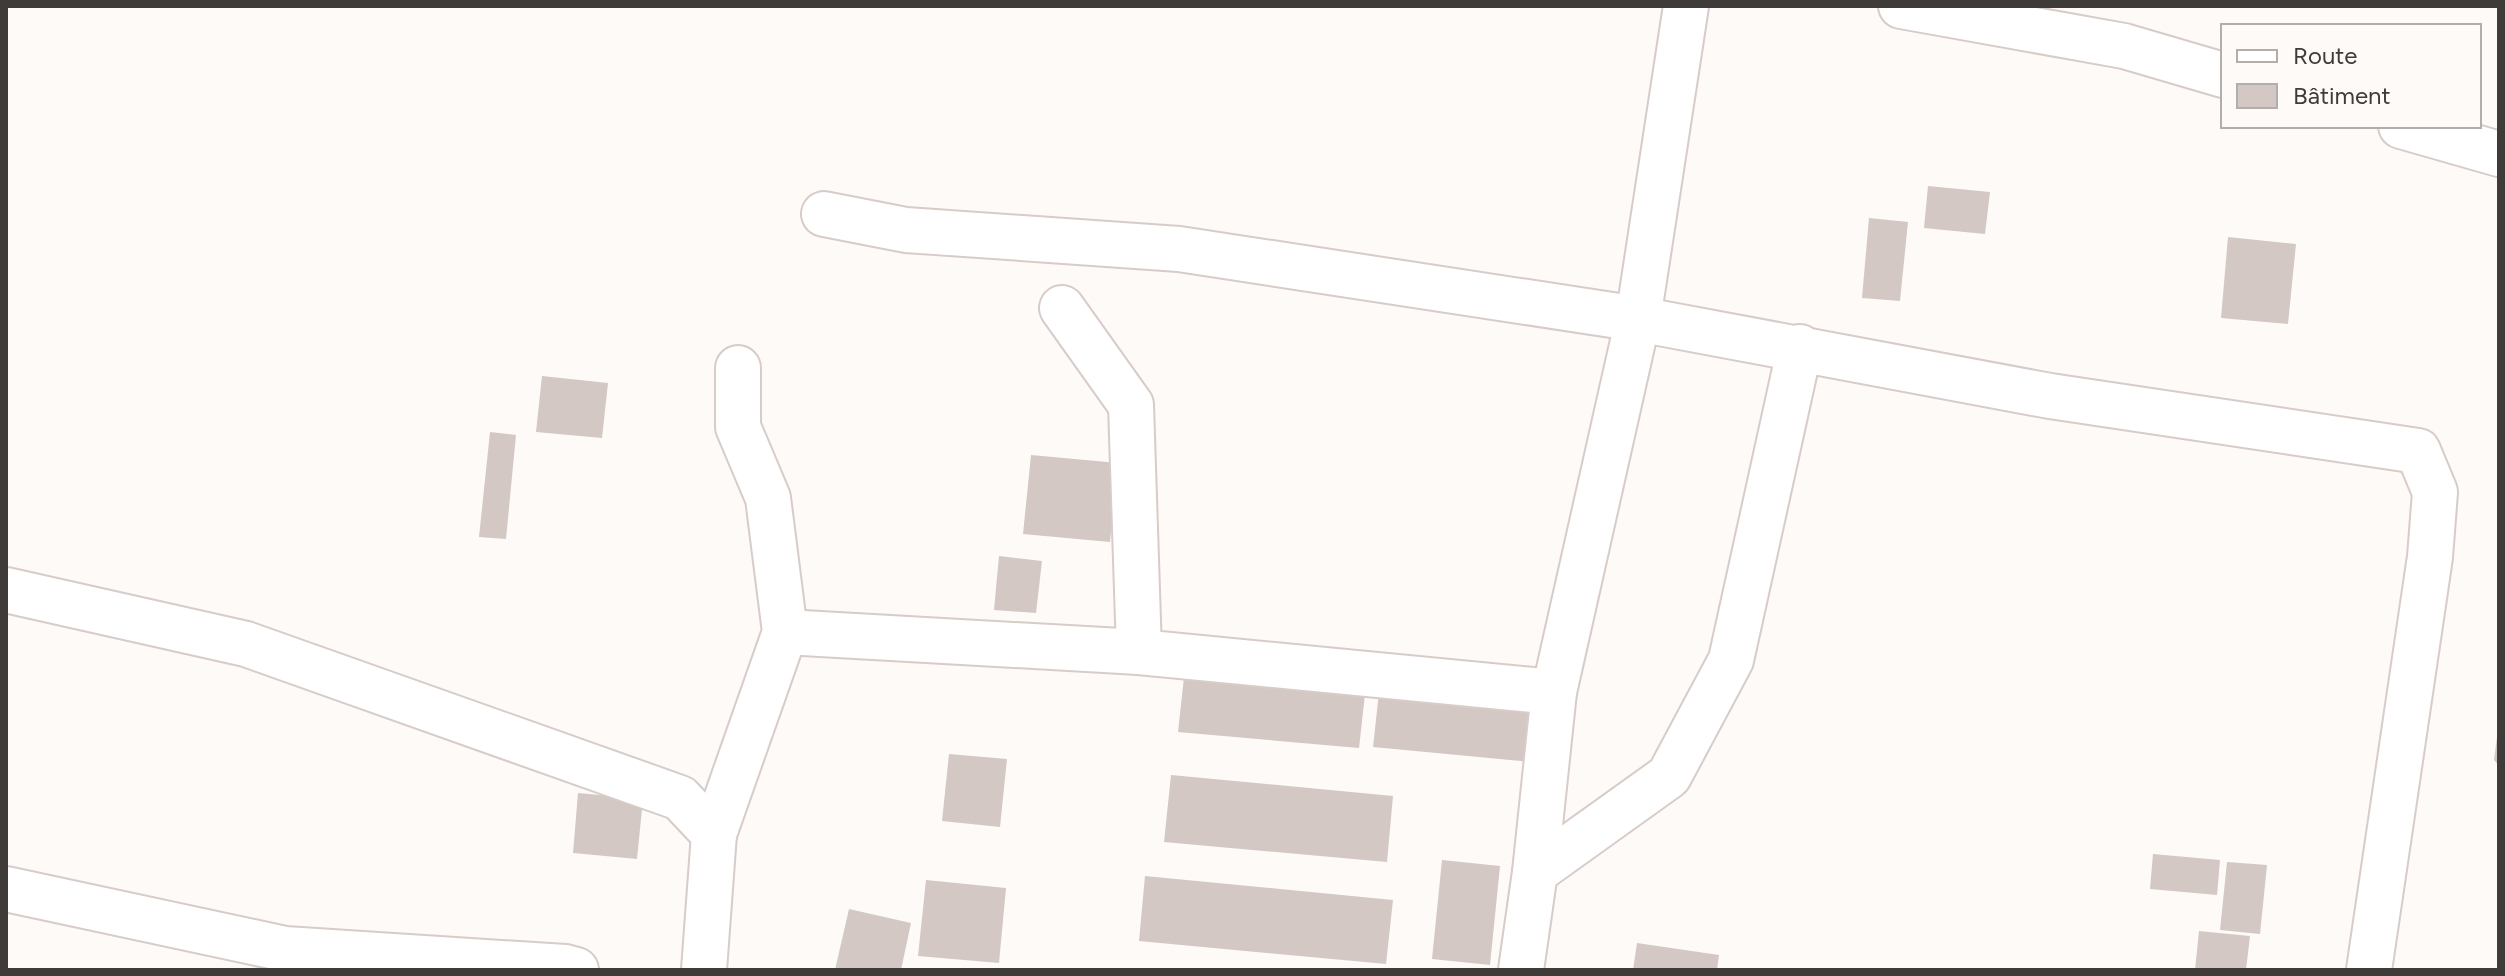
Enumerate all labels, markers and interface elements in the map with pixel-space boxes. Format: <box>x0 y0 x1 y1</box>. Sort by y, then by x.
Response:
legend <box>2221 24 2481 128</box>
text: Route <box>2293 41 2357 70</box>
text: Bâtiment <box>2293 81 2391 110</box>

